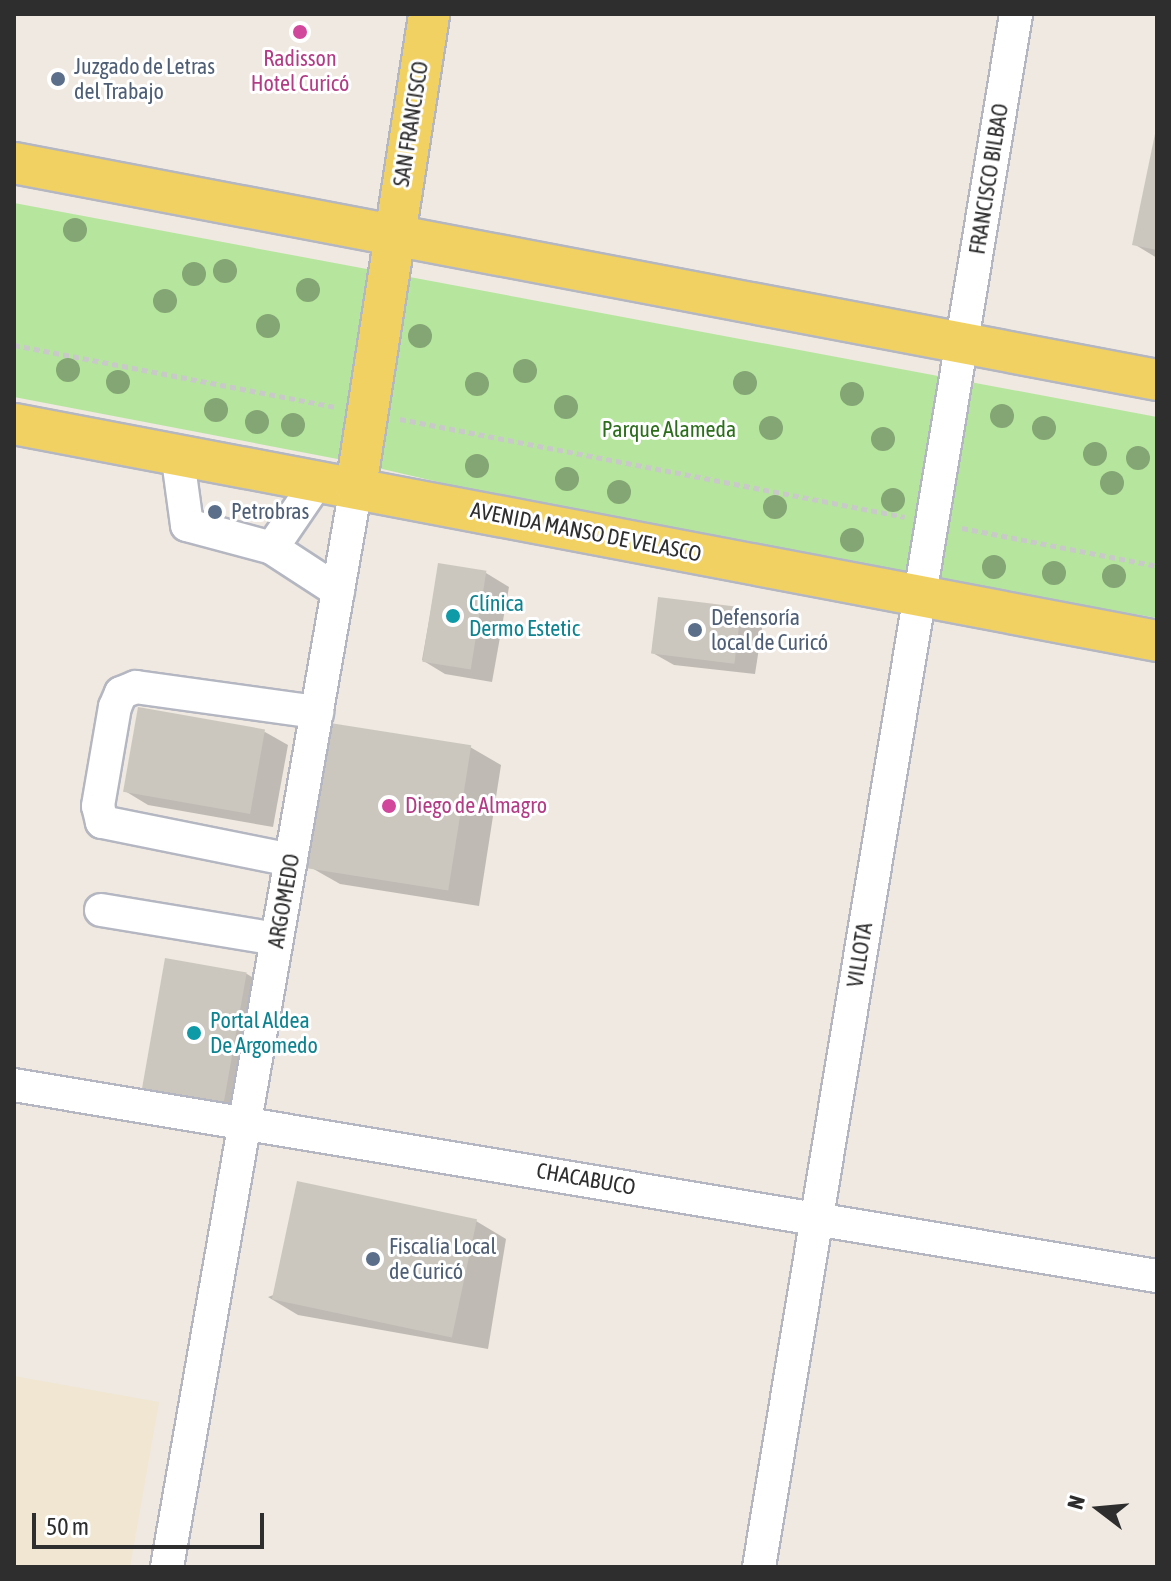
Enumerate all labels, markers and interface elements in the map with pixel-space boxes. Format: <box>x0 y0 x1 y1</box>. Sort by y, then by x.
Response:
marker: Radisson Hotel Curicó <box>291 23 309 41</box>
place label: Radisson Hotel Curicó <box>251 45 349 96</box>
place label: Juzgado de Letras del Trabajo <box>74 53 215 104</box>
street label: SAN FRANCISCO <box>388 59 434 189</box>
marker: Juzgado de Letras del Trabajo <box>49 70 67 88</box>
street label: FRANCISCO BILBAO <box>964 102 1014 256</box>
park label: Parque Alameda <box>602 417 736 443</box>
street label: AVENIDA MANSO DE VELASCO <box>468 497 704 567</box>
place label: Petrobras <box>231 499 309 525</box>
marker: Petrobras <box>206 503 224 521</box>
place label: Clínica Dermo Estetic <box>469 590 580 642</box>
place label: Defensoría local de Curicó <box>711 604 828 656</box>
marker: Clínica Dermo Estetic <box>444 607 462 625</box>
marker: Defensoría local de Curicó <box>686 621 704 639</box>
place label: Diego de Almagro <box>405 793 547 819</box>
marker: Diego de Almagro <box>380 797 398 815</box>
street label: ARGOMEDO <box>263 852 305 950</box>
street label: VILLOTA <box>842 921 878 989</box>
place label: Portal Aldea De Argomedo <box>210 1007 318 1058</box>
marker: Portal Aldea De Argomedo <box>185 1024 203 1042</box>
street label: CHACABUCO <box>535 1157 637 1201</box>
place label: Fiscalía Local de Curicó <box>389 1233 496 1284</box>
marker: Fiscalía Local de Curicó <box>364 1250 382 1268</box>
north arrow <box>1059 1469 1139 1549</box>
text: N <box>1062 1493 1090 1512</box>
scale bar <box>36 1497 268 1547</box>
text: 50 m <box>46 1513 89 1540</box>

